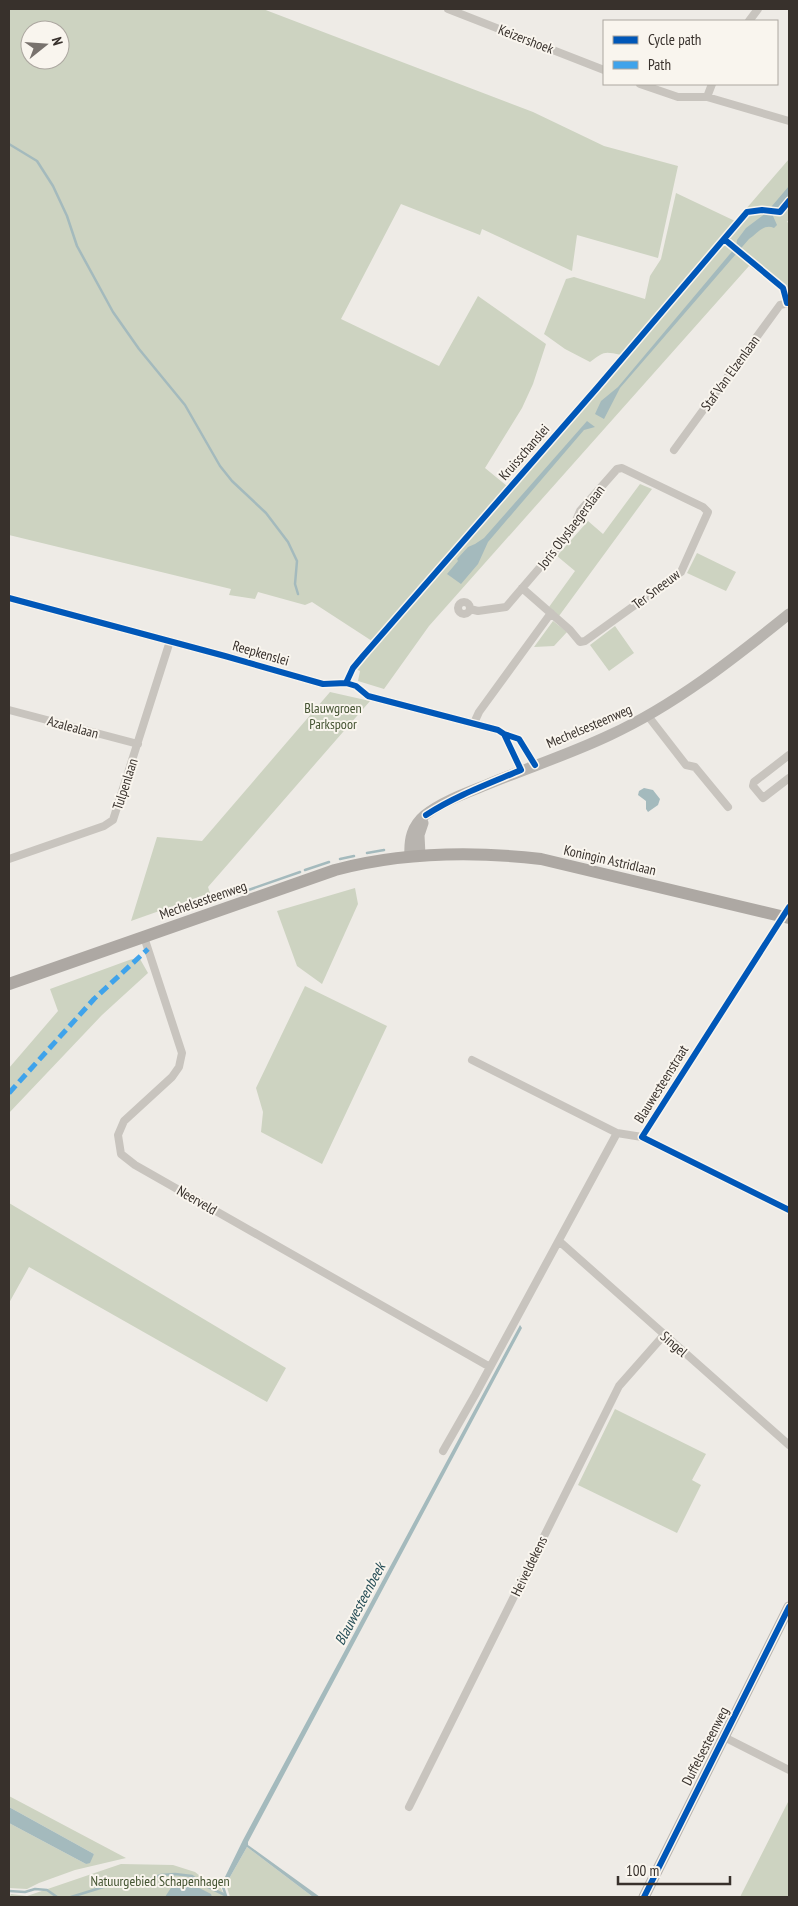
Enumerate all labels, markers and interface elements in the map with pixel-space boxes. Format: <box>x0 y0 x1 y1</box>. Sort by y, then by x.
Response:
north arrow <box>20 20 70 70</box>
street label: Keizershoek <box>496 20 557 58</box>
legend <box>603 20 778 85</box>
text: Cycle path <box>648 30 701 49</box>
text: N <box>48 35 67 47</box>
text: Path <box>648 55 671 74</box>
street label: Staf Van Elzenlaan <box>697 332 763 414</box>
street label: Kruisschanslei <box>495 420 553 484</box>
street label: Joris Olyslaegerslaan <box>533 481 608 573</box>
street label: Ter Sneeuw <box>628 565 684 613</box>
street label: Reepkenslei <box>231 636 291 670</box>
park label: Blauwgroen Parkspoor <box>304 699 362 733</box>
street label: Mechelsesteenweg <box>543 700 635 752</box>
street label: Azalealaan <box>45 712 101 742</box>
street label: Tulpenlaan <box>108 756 142 812</box>
street label: Koningin Astridlaan <box>562 841 658 879</box>
street label: Mechelsesteenweg <box>157 877 249 923</box>
street label: Blauwesteenstraat <box>630 1041 692 1127</box>
street label: Neerveld <box>174 1181 220 1219</box>
street label: Singel <box>657 1327 692 1361</box>
street label: Heiveldekens <box>507 1533 551 1599</box>
water label: Blauwesteenbeek <box>330 1557 390 1648</box>
street label: Duffelsesteenweg <box>677 1704 733 1788</box>
scale bar <box>618 1854 730 1886</box>
text: 100 m <box>626 1861 659 1880</box>
park label: Natuurgebied Schapenhagen <box>90 1872 230 1890</box>

